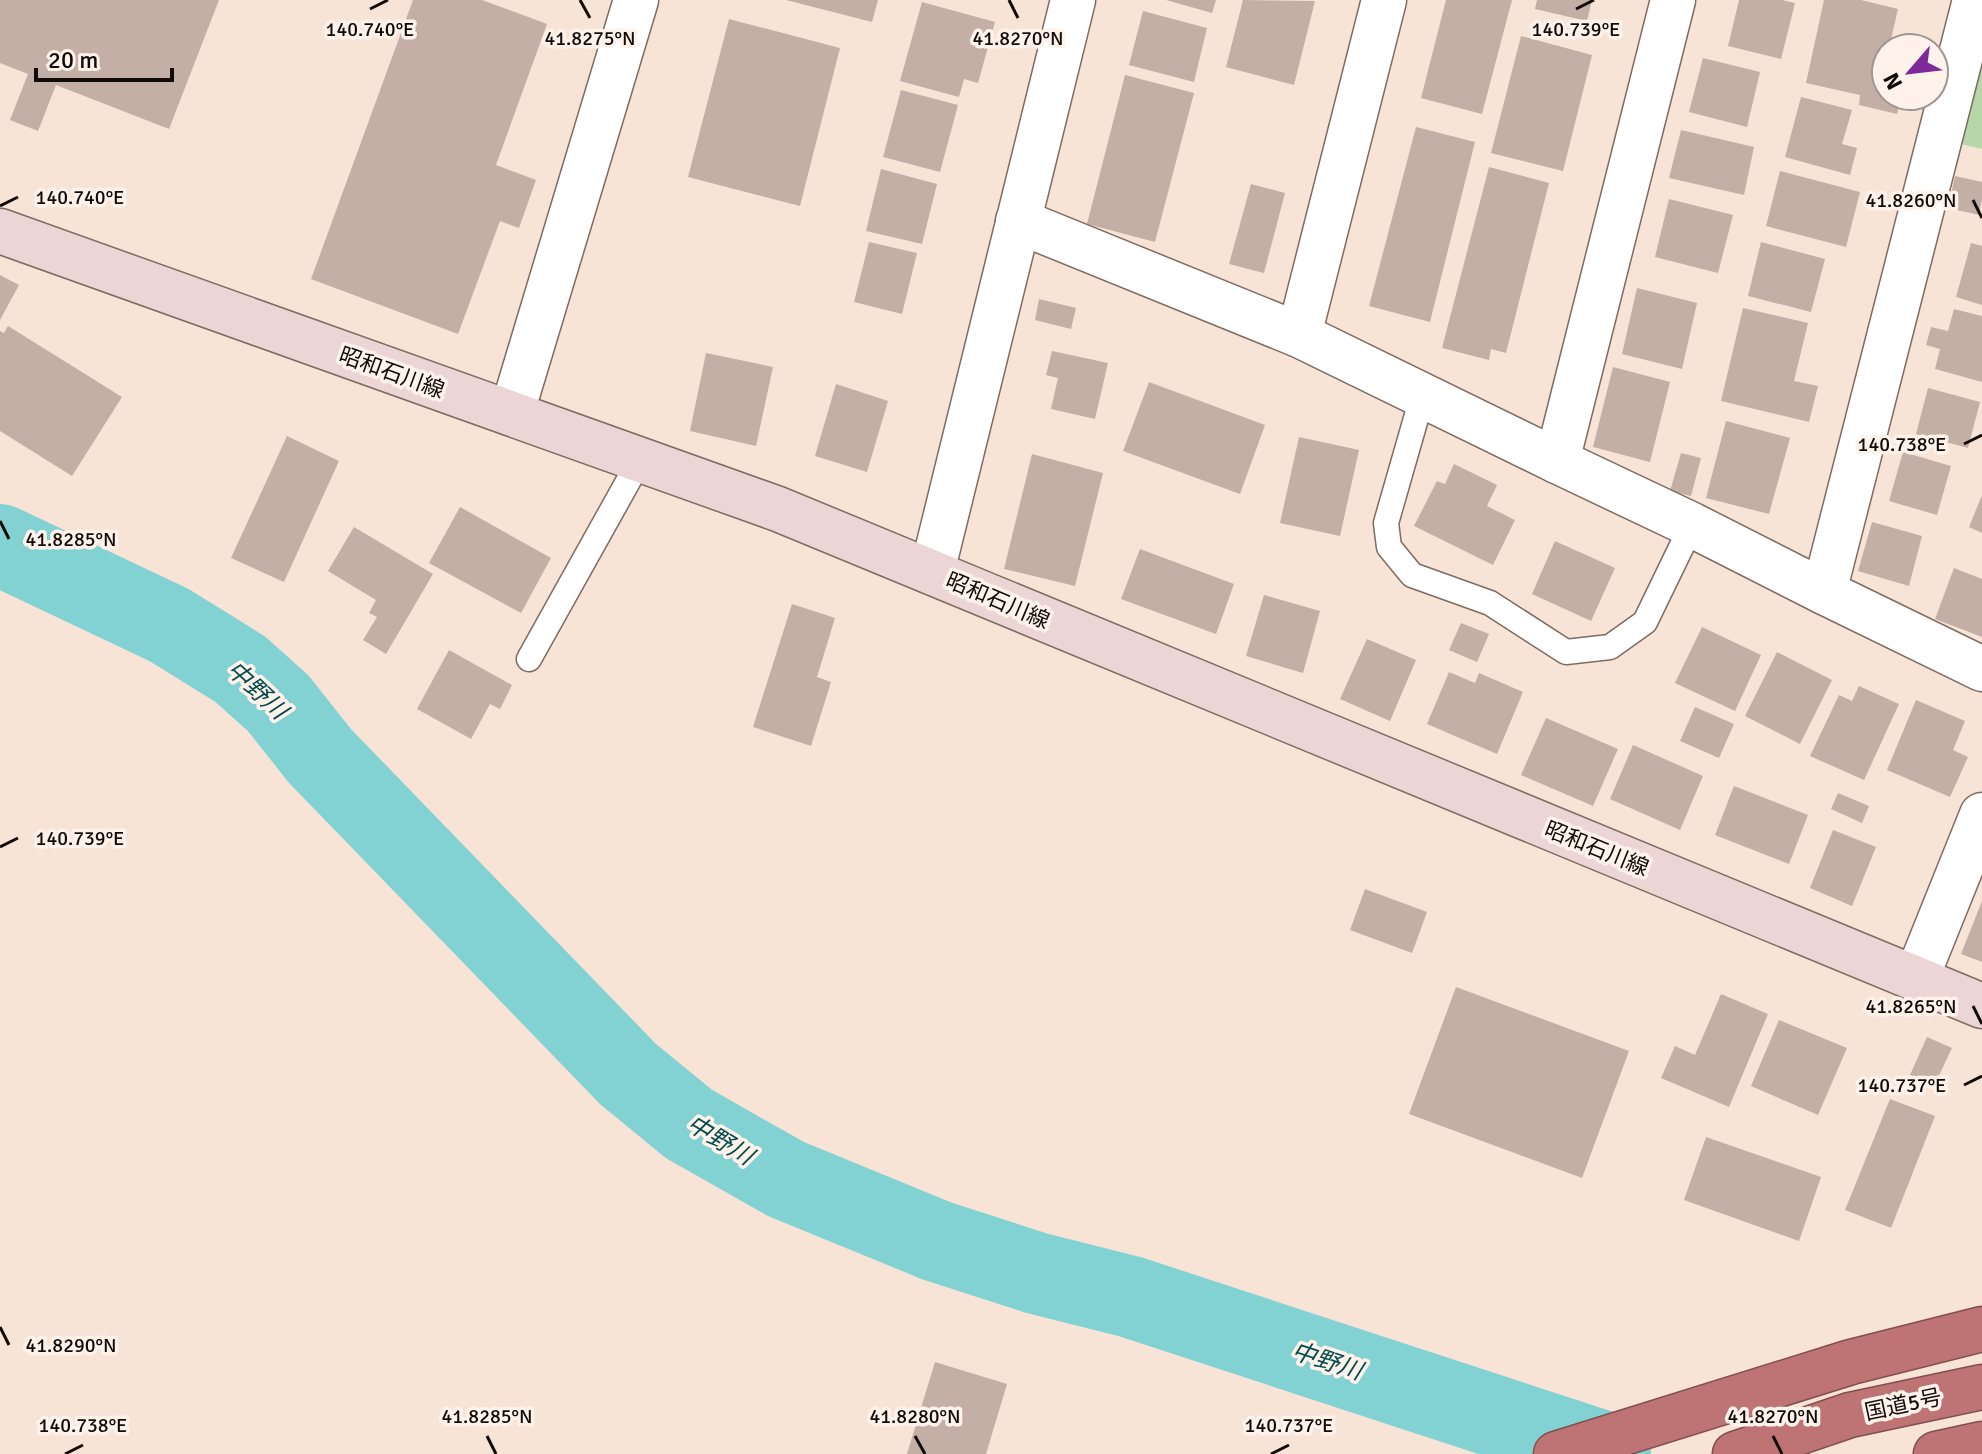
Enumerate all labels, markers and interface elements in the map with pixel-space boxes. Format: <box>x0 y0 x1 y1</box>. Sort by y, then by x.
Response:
text: 140.740°E <box>326 17 414 42</box>
text: 140.739°E <box>1532 17 1620 42</box>
text: 41.8275°N <box>544 26 636 51</box>
text: 41.8270°N <box>972 26 1064 51</box>
scale bar <box>36 32 172 82</box>
north arrow <box>1870 32 1950 112</box>
text: 20 m <box>48 45 98 75</box>
text: N <box>1877 68 1908 94</box>
text: 140.740°E <box>36 185 124 210</box>
text: 41.8260°N <box>1865 188 1957 213</box>
street label: 昭和石川線 <box>336 341 448 404</box>
text: 140.738°E <box>1858 432 1946 457</box>
text: 41.8285°N <box>25 527 117 552</box>
street label: 昭和石川線 <box>942 567 1054 634</box>
water label: 中野川 <box>220 654 296 728</box>
street label: 昭和石川線 <box>1541 815 1653 882</box>
text: 140.739°E <box>36 826 124 851</box>
text: 41.8265°N <box>1865 994 1957 1019</box>
text: 140.737°E <box>1858 1073 1946 1098</box>
water label: 中野川 <box>681 1109 761 1173</box>
text: 41.8290°N <box>25 1333 117 1358</box>
water label: 中野川 <box>1288 1336 1369 1387</box>
street label: 国道5号 <box>1862 1383 1944 1426</box>
text: 41.8285°N <box>441 1404 533 1429</box>
text: 41.8280°N <box>869 1404 961 1429</box>
text: 41.8270°N <box>1727 1404 1819 1429</box>
text: 140.738°E <box>39 1413 127 1438</box>
text: 140.737°E <box>1245 1413 1333 1438</box>

